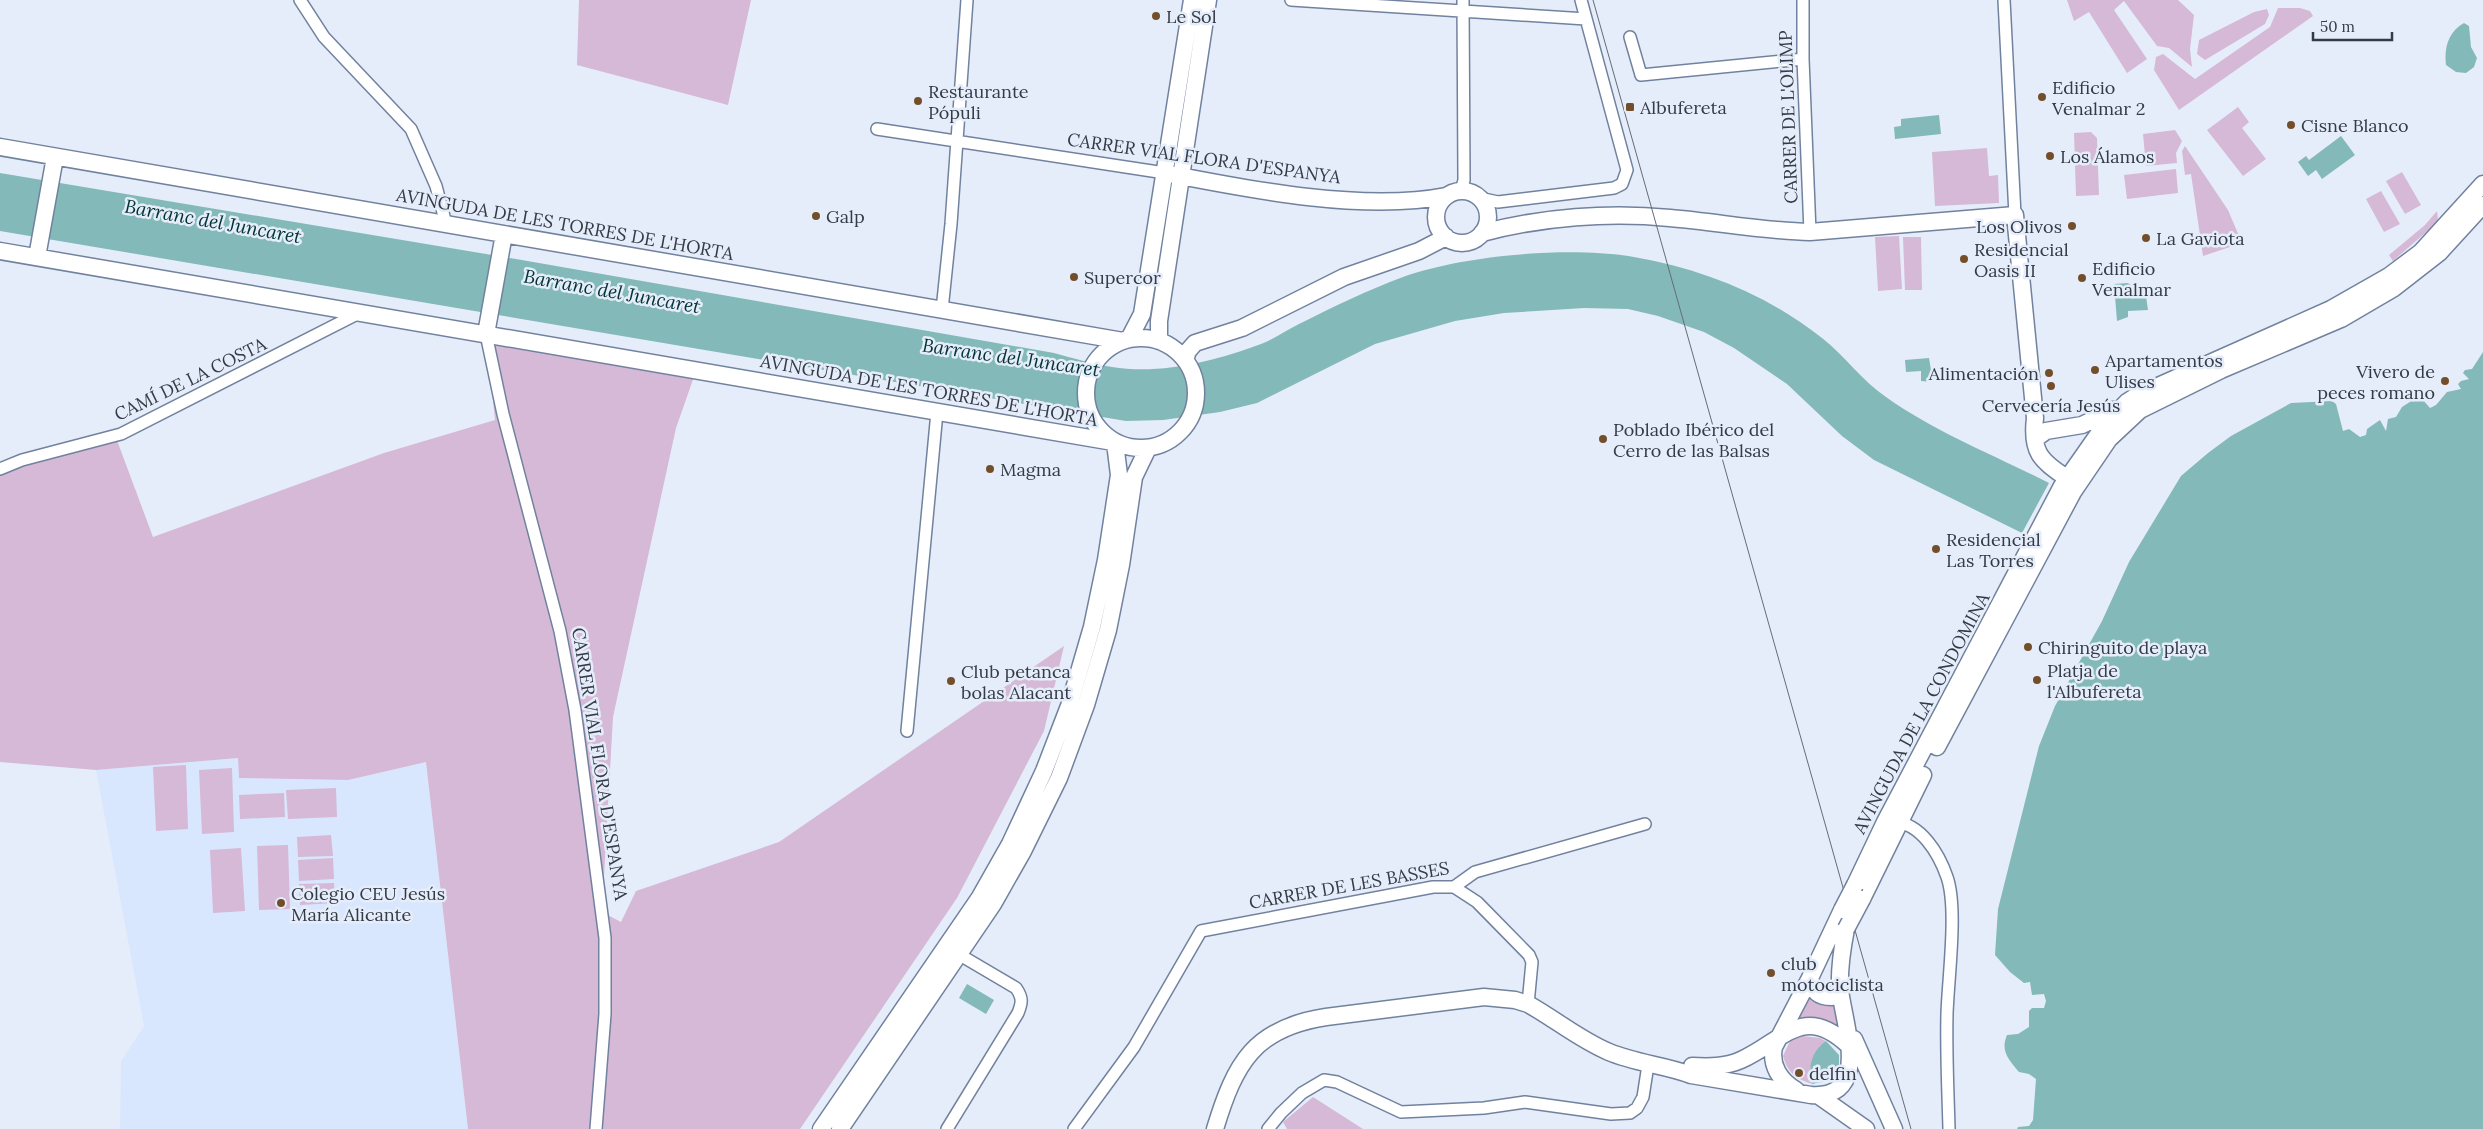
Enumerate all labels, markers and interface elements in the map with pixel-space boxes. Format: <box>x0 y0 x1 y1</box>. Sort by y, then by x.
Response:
place label: Le Sol <box>1166 5 1217 28</box>
marker: Le Sol <box>1150 10 1162 22</box>
scale bar <box>2313 10 2392 42</box>
text: 50 m <box>2320 17 2355 36</box>
street label: CARRER DE L'OLIMP <box>1773 30 1803 204</box>
place label: Edificio Venalmar 2 <box>2051 76 2146 120</box>
place label: Restaurante Pópuli <box>928 80 1029 124</box>
marker: Edificio Venalmar 2 <box>2036 91 2048 103</box>
marker: Restaurante Pópuli <box>912 95 924 107</box>
place label: Albufereta <box>1639 96 1727 119</box>
marker: Albufereta <box>1624 101 1636 113</box>
place label: Cisne Blanco <box>2301 114 2409 137</box>
marker: Cisne Blanco <box>2285 119 2297 131</box>
street label: CARRER VIAL FLORA D'ESPANYA <box>1066 127 1343 189</box>
place label: Los Álamos <box>2060 145 2154 168</box>
marker: Los Álamos <box>2044 150 2056 162</box>
street label: AVINGUDA DE LES TORRES DE L'HORTA <box>394 183 736 265</box>
water label: Barranc del Juncaret <box>123 194 303 248</box>
place label: Galp <box>826 205 865 228</box>
marker: Galp <box>810 210 822 222</box>
place label: Los Olivos <box>1976 215 2062 238</box>
marker: Los Olivos <box>2066 220 2078 232</box>
place label: La Gaviota <box>2156 227 2245 250</box>
marker: La Gaviota <box>2140 232 2152 244</box>
place label: Residencial Oasis II <box>1974 238 2069 282</box>
marker: Residencial Oasis II <box>1958 253 1970 265</box>
place label: Edificio Venalmar <box>2091 257 2171 301</box>
water label: Barranc del Juncaret <box>522 264 702 318</box>
place label: Supercor <box>1084 266 1161 289</box>
marker: Supercor <box>1068 271 1080 283</box>
marker: Edificio Venalmar <box>2076 272 2088 284</box>
street label: CAMÍ DE LA COSTA <box>110 332 270 426</box>
water label: Barranc del Juncaret <box>921 333 1101 381</box>
street label: AVINGUDA DE LES TORRES DE L'HORTA <box>758 349 1100 431</box>
place label: Apartamentos Ulises <box>2104 349 2223 393</box>
place label: Vivero de peces romano <box>2317 360 2435 404</box>
place label: Alimentación <box>1928 362 2039 385</box>
marker: Apartamentos Ulises <box>2089 364 2101 376</box>
marker: Alimentación <box>2043 367 2055 379</box>
marker: Vivero de peces romano <box>2439 375 2451 387</box>
marker: Cervecería Jesús <box>2045 380 2057 392</box>
place label: Cervecería Jesús <box>1982 394 2120 417</box>
place label: Poblado Ibérico del Cerro de las Balsas <box>1613 418 1774 462</box>
marker: Poblado Ibérico del Cerro de las Balsas <box>1597 433 1609 445</box>
place label: Magma <box>1000 458 1061 481</box>
marker: Magma <box>984 463 996 475</box>
place label: Residencial Las Torres <box>1946 528 2041 572</box>
marker: Residencial Las Torres <box>1930 543 1942 555</box>
street label: AVINGUDA DE LA CONDOMINA <box>1847 588 1995 838</box>
street label: CARRER VIAL FLORA D'ESPANYA <box>567 626 633 903</box>
place label: Chiringuito de playa <box>2038 636 2207 659</box>
marker: Chiringuito de playa <box>2022 641 2034 653</box>
place label: Platja de l'Albufereta <box>2047 659 2141 703</box>
place label: Club petanca bolas Alacant <box>961 660 1071 704</box>
marker: Platja de l'Albufereta <box>2031 674 2043 686</box>
marker: Club petanca bolas Alacant <box>945 675 957 687</box>
street label: CARRER DE LES BASSES <box>1247 856 1451 914</box>
place label: Colegio CEU Jesús María Alicante <box>291 882 445 926</box>
marker: Colegio CEU Jesús María Alicante <box>275 897 287 909</box>
place label: club motociclista <box>1781 952 1884 996</box>
marker: club motociclista <box>1765 967 1777 979</box>
place label: delfin <box>1809 1062 1857 1085</box>
marker: delfin <box>1793 1067 1805 1079</box>

